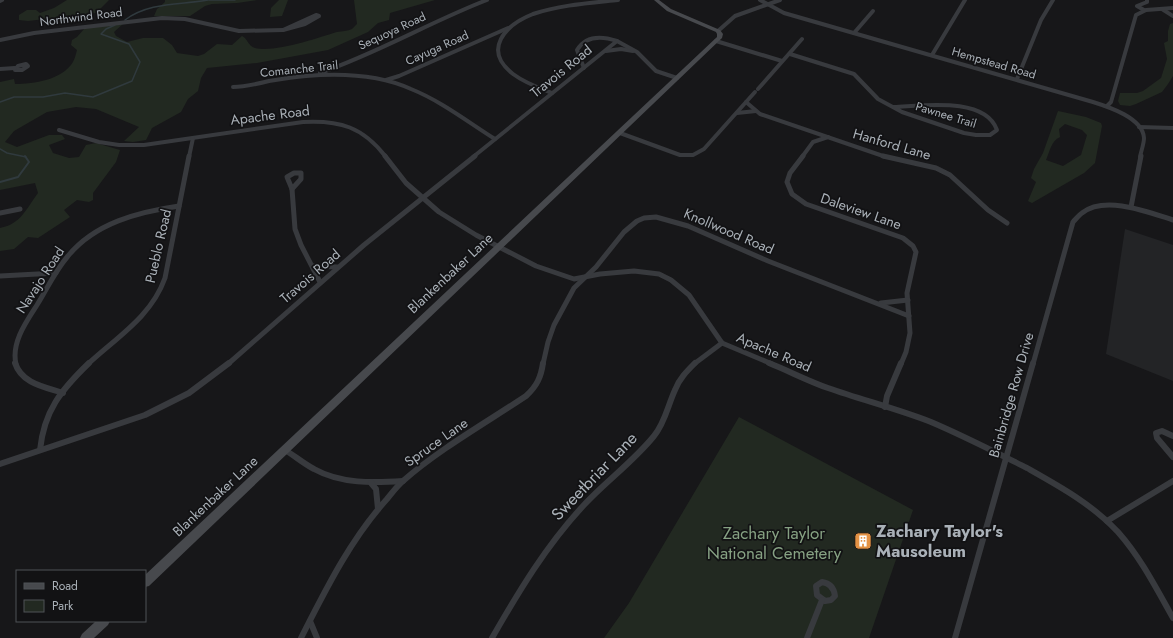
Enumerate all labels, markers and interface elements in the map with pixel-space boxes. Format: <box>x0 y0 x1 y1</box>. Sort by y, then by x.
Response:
street label: Northwind Road <box>39 3 123 31</box>
street label: Sequoya Road <box>355 7 429 55</box>
street label: Cayuga Road <box>402 26 472 70</box>
street label: Travois Road <box>526 40 596 102</box>
street label: Hempstead Road <box>950 42 1038 84</box>
street label: Comanche Trail <box>259 56 339 82</box>
street label: Pawnee Trail <box>913 97 979 133</box>
street label: Apache Road <box>229 100 311 130</box>
street label: Hanford Lane <box>851 123 933 165</box>
street label: Daleview Lane <box>818 188 904 234</box>
street label: Knollwood Road <box>681 203 777 259</box>
street label: Pueblo Road <box>140 207 176 285</box>
street label: Blankenbaker Lane <box>403 228 497 318</box>
street label: Navajo Road <box>11 243 69 317</box>
street label: Travois Road <box>275 244 345 308</box>
street label: Apache Road <box>733 327 815 377</box>
street label: Bainbridge Row Drive <box>984 330 1038 460</box>
street label: Spruce Lane <box>400 413 472 471</box>
street label: Sweetbriar Lane <box>546 426 643 526</box>
street label: Blankenbaker Lane <box>168 451 262 541</box>
place label: Zachary Taylor's Mausoleum <box>876 519 1003 563</box>
park label: Zachary Taylor National Cemetery <box>707 521 842 565</box>
building icon: Zachary Taylor's Mausoleum <box>853 531 873 551</box>
legend <box>16 570 146 622</box>
text: Road <box>52 577 78 595</box>
text: Park <box>52 597 74 615</box>

